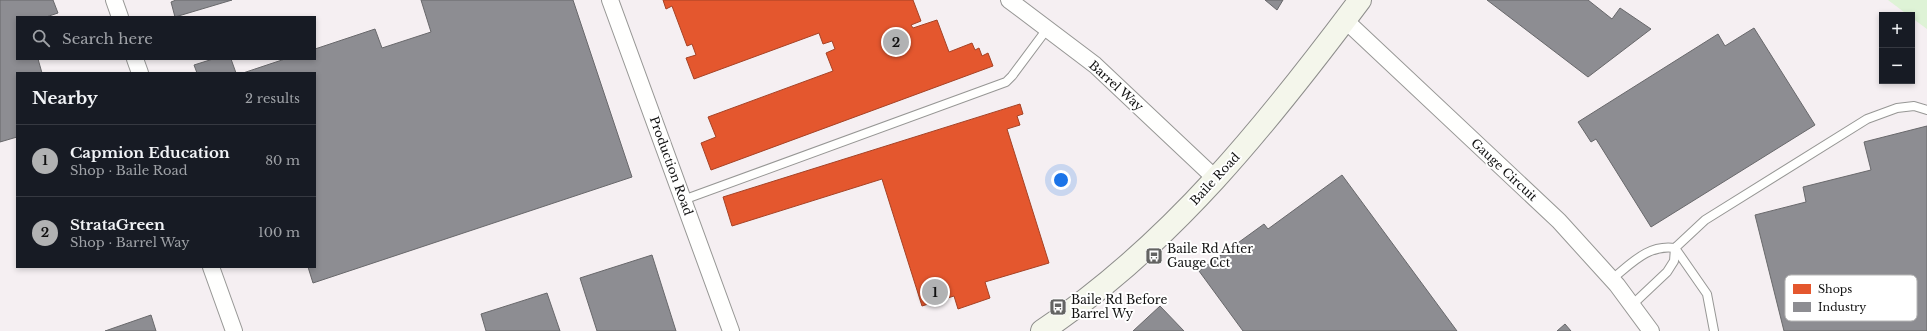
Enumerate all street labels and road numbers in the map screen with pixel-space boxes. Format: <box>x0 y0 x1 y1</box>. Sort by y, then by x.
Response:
street label: Barrel Way <box>1086 57 1147 114</box>
street label: Production Road <box>647 114 696 217</box>
street label: Gauge Circuit <box>1468 135 1541 204</box>
street label: Baile Road <box>1187 149 1243 208</box>

